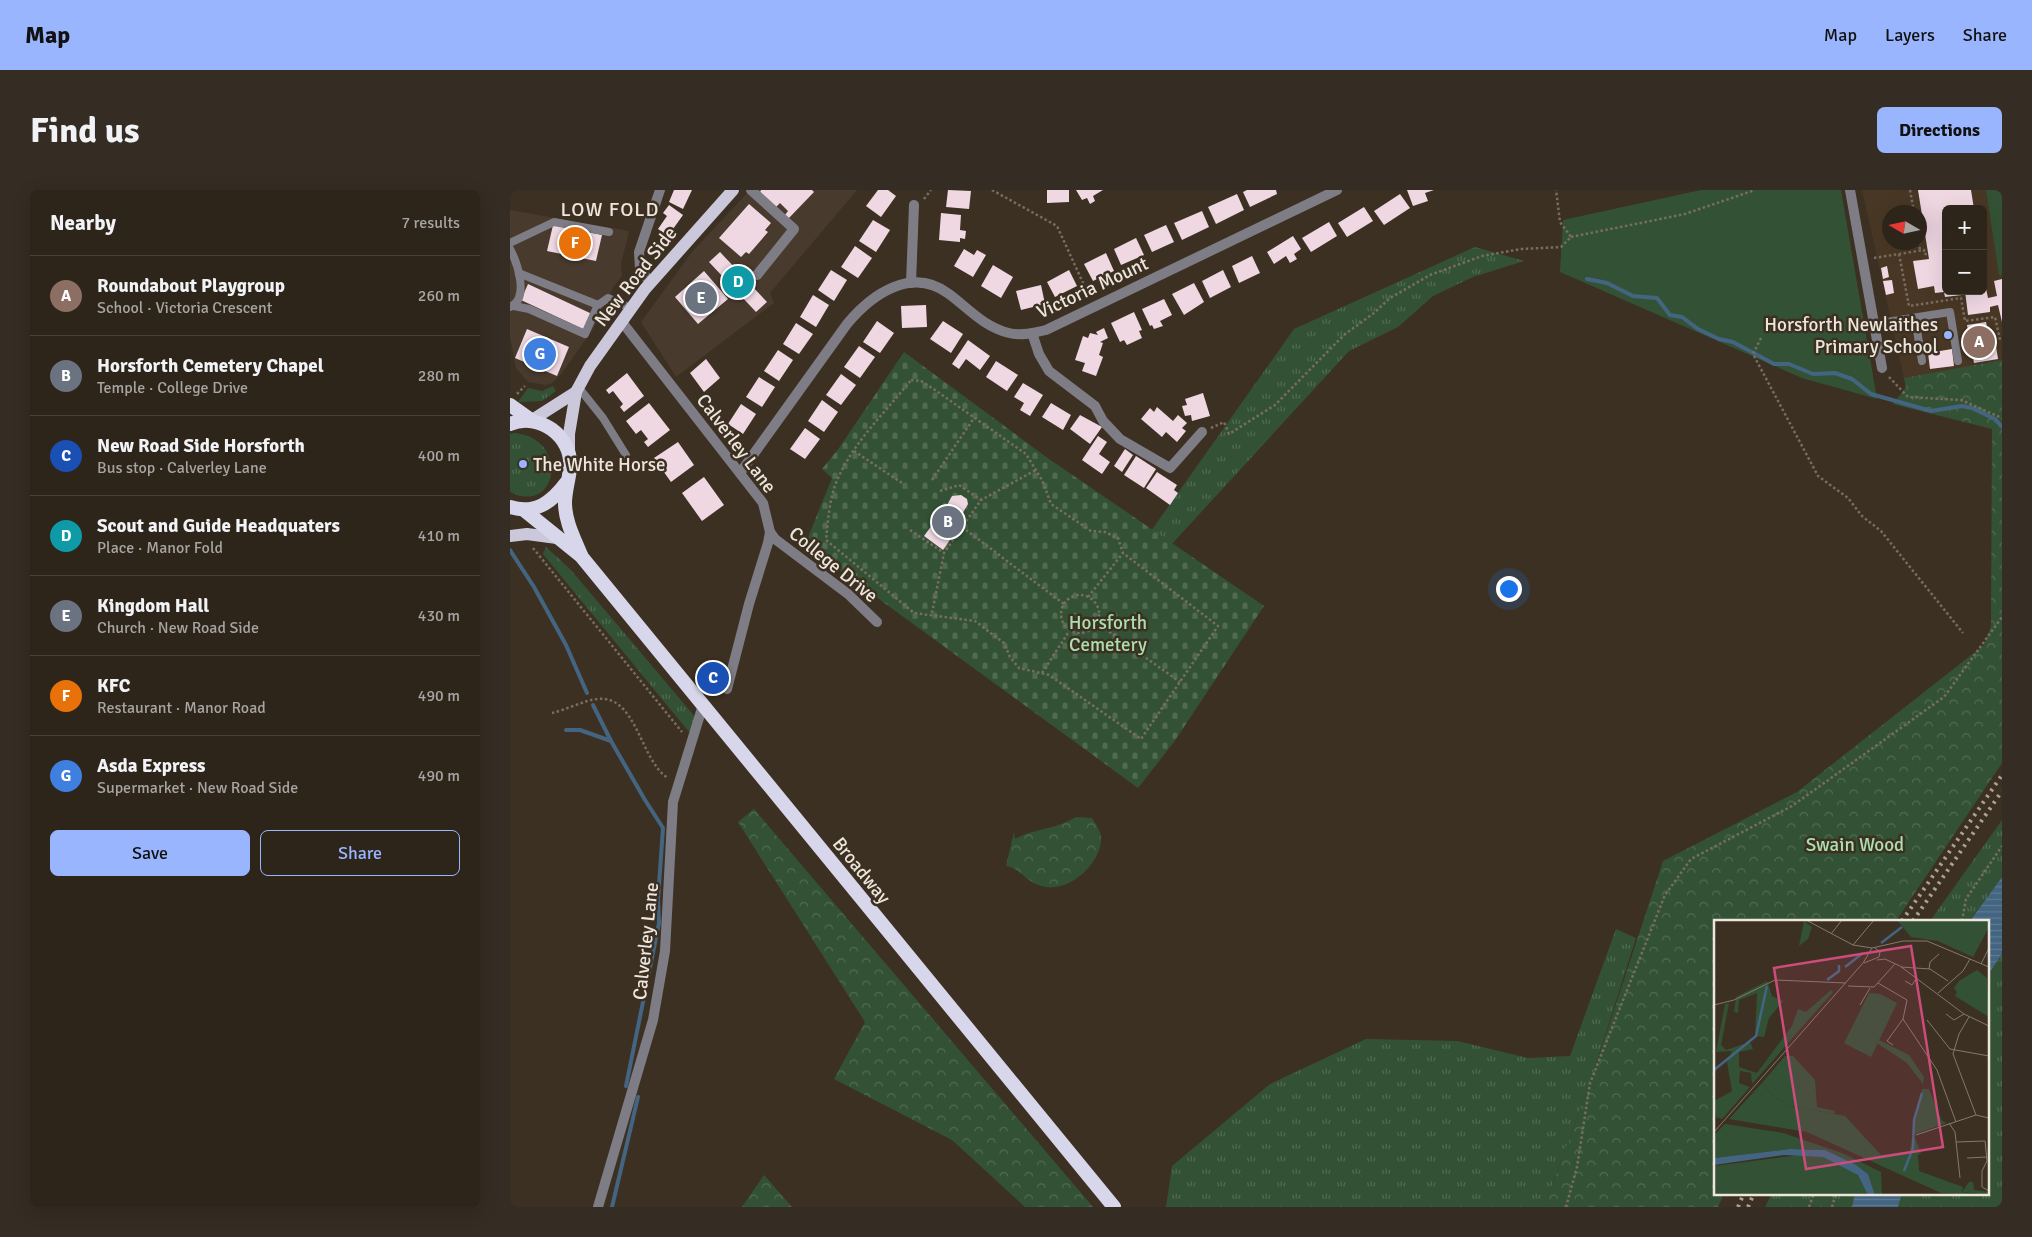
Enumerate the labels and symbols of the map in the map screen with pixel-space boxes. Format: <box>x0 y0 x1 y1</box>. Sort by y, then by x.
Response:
district label: LOW FOLD <box>560 197 660 222</box>
north arrow <box>1882 205 1927 250</box>
street label: New Road Side <box>589 222 682 331</box>
pin: F <box>559 224 591 262</box>
street label: Victoria Mount <box>1033 251 1152 324</box>
pin: D <box>722 263 754 301</box>
pin: E <box>685 279 717 317</box>
place label: Horsforth Newlaithes Primary School <box>1764 313 1938 359</box>
pin: A <box>1963 323 1995 361</box>
marker: Horsforth Newlaithes Primary School <box>1942 329 1954 341</box>
pin: G <box>524 335 556 373</box>
street label: Calverley Lane <box>691 389 781 498</box>
place label: The White Horse <box>533 453 666 477</box>
marker: The White Horse <box>517 458 529 470</box>
pin: B <box>932 503 964 541</box>
street label: College Drive <box>784 522 883 608</box>
your location <box>1496 576 1522 602</box>
park label: Horsforth Cemetery <box>1069 611 1147 657</box>
pin: C <box>697 659 729 697</box>
street label: Broadway <box>827 832 896 909</box>
park label: Swain Wood <box>1806 833 1904 857</box>
street label: Calverley Lane <box>628 881 664 1001</box>
inset map <box>1714 920 1990 1194</box>

